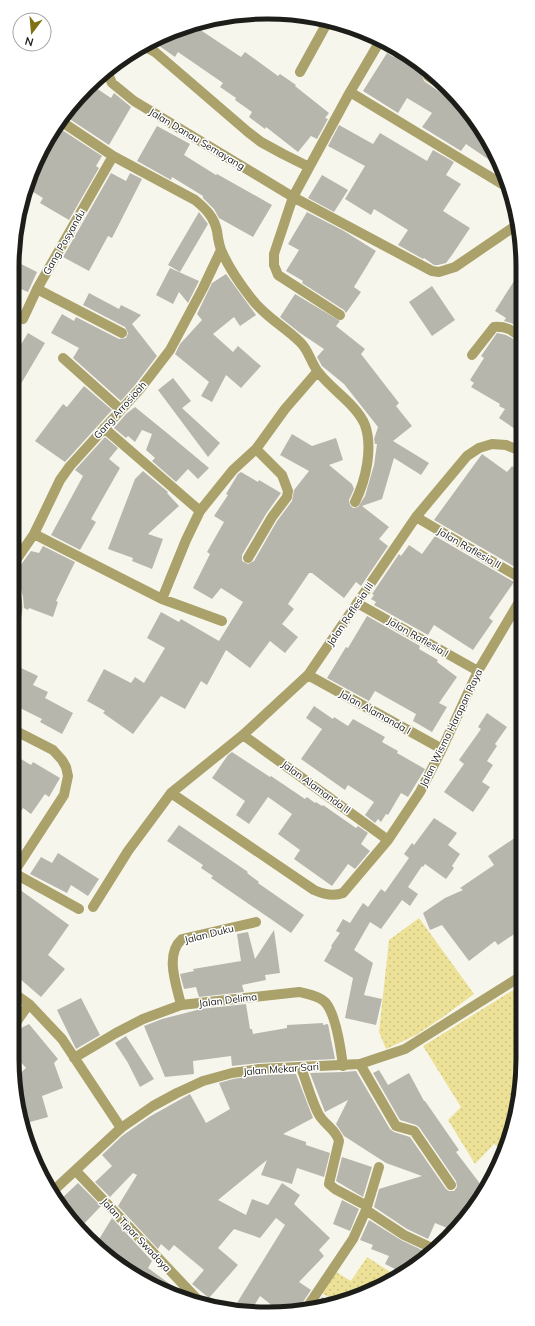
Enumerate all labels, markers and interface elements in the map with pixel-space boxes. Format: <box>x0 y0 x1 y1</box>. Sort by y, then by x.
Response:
north arrow <box>12 12 52 52</box>
text: N <box>23 34 35 49</box>
street label: Jalan Danau Semayang <box>147 105 247 173</box>
street label: Gang Posyandu <box>40 207 88 277</box>
street label: Gang Arrosioah <box>91 378 149 441</box>
street label: Jalan Raflesia II <box>435 525 503 571</box>
street label: Jalan Raflesia III <box>324 580 376 648</box>
street label: Jalan Raflesia I <box>385 614 451 660</box>
street label: Jalan Wisma Harapan Raya <box>417 667 485 789</box>
street label: Jalan Alamanda I <box>337 687 413 737</box>
street label: Jalan Alamanda II <box>279 758 353 816</box>
street label: Jalan Duku <box>183 922 235 946</box>
street label: Jalan Delima <box>198 990 258 1010</box>
street label: Jalan Mekar Sari <box>243 1060 319 1078</box>
street label: Jalan Tipar Swadaya <box>98 1195 174 1275</box>

